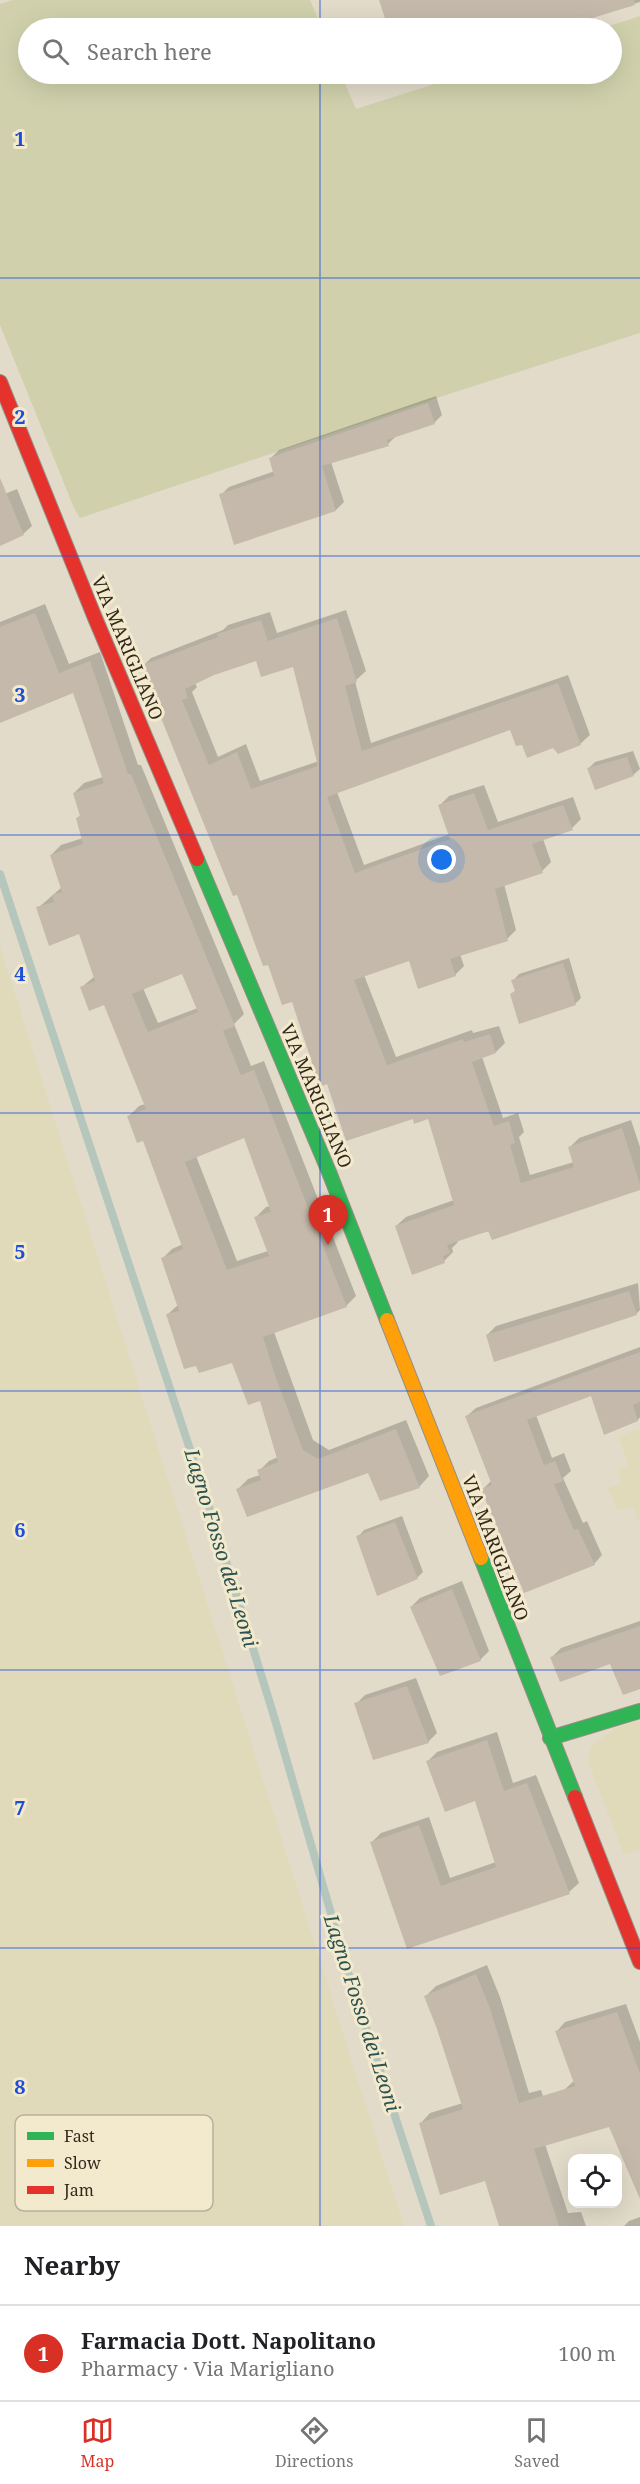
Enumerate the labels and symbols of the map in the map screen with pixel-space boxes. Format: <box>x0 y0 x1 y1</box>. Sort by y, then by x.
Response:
text: 1 <box>14 125 26 152</box>
text: 2 <box>14 403 26 430</box>
street label: VIA MARIGLIANO <box>87 572 169 723</box>
text: 3 <box>14 681 26 708</box>
your location <box>427 845 456 874</box>
text: 4 <box>14 960 26 987</box>
street label: VIA MARIGLIANO <box>276 1020 358 1171</box>
pin: 1 <box>308 1196 348 1245</box>
text: 5 <box>14 1238 26 1265</box>
water label: Lagno Fosso dei Leoni <box>178 1444 265 1650</box>
street label: VIA MARIGLIANO <box>457 1471 535 1624</box>
text: 6 <box>14 1516 26 1543</box>
text: 7 <box>14 1794 26 1821</box>
water label: Lagno Fosso dei Leoni <box>317 1910 407 2115</box>
text: 8 <box>14 2073 26 2100</box>
legend <box>15 2115 213 2211</box>
text: Fast <box>64 2125 95 2147</box>
text: Slow <box>64 2152 101 2174</box>
text: Jam <box>63 2179 94 2201</box>

